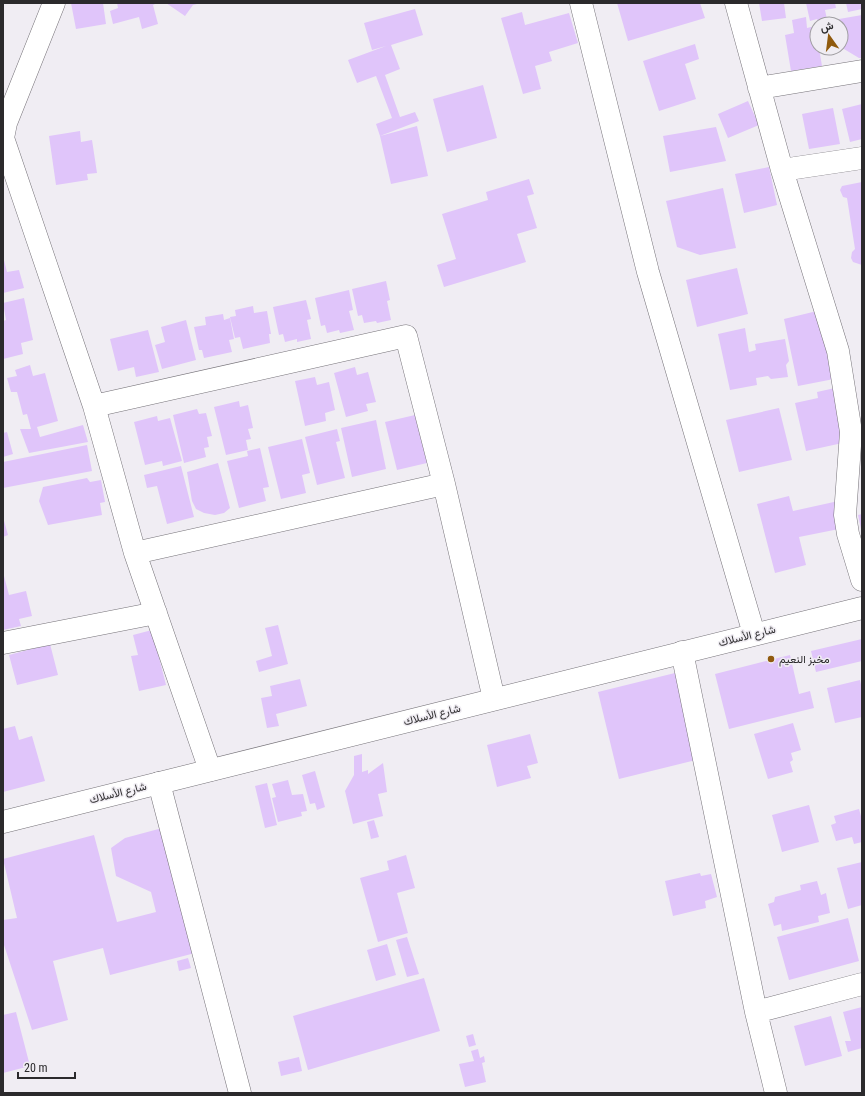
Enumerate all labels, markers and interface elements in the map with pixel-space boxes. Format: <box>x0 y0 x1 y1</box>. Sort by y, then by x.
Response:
north arrow <box>809 16 849 56</box>
text: ش <box>819 19 835 35</box>
street label: شارع الأسلاك <box>717 623 777 650</box>
place label: مخبز النعيم <box>779 653 830 667</box>
marker: مخبز النعيم <box>766 654 776 664</box>
street label: شارع الأسلاك <box>402 702 462 729</box>
street label: شارع الأسلاك <box>88 780 148 807</box>
scale bar <box>18 1054 75 1080</box>
text: 20 m <box>24 1061 48 1075</box>

